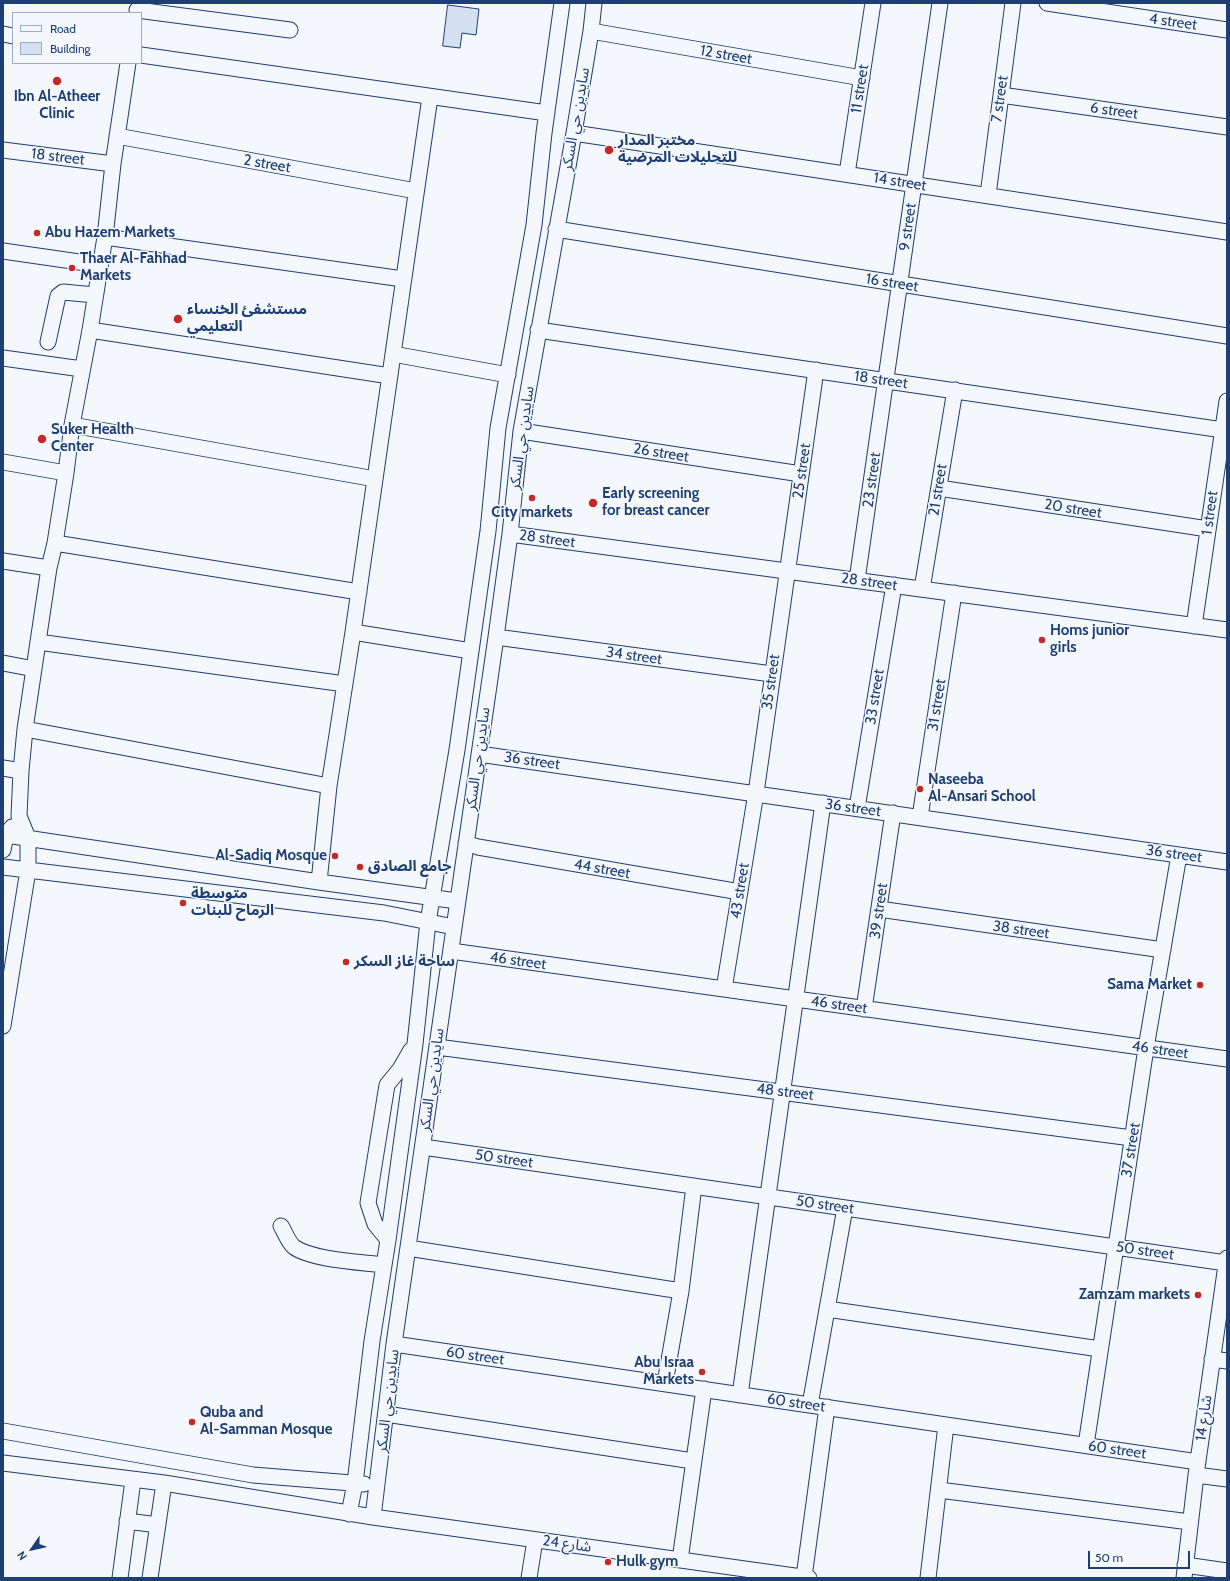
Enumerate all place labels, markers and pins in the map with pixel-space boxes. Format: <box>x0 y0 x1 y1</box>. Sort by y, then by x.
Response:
marker: Ibn Al-Atheer Clinic <box>51 75 63 87</box>
place label: Ibn Al-Atheer Clinic <box>14 88 100 123</box>
place label: مختبر المدار للتحليلات المرضية <box>618 132 737 167</box>
marker: مختبر المدار للتحليلات المرضية <box>603 144 615 156</box>
place label: Abu Hazem Markets <box>45 224 175 242</box>
marker: Abu Hazem Markets <box>32 228 42 238</box>
place label: Thaer Al-Fahhad Markets <box>80 250 187 285</box>
marker: Thaer Al-Fahhad Markets <box>67 263 77 273</box>
place label: مستشفئ الخنساء التعليمي <box>187 301 307 336</box>
marker: مستشفئ الخنساء التعليمي <box>172 313 184 325</box>
place label: Suker Health Center <box>51 421 134 456</box>
marker: Suker Health Center <box>36 433 48 445</box>
place label: Early screening for breast cancer <box>602 485 709 520</box>
marker: City markets <box>527 493 537 503</box>
marker: Early screening for breast cancer <box>587 497 599 509</box>
place label: City markets <box>491 504 573 522</box>
place label: Homs junior girls <box>1050 622 1129 657</box>
marker: Homs junior girls <box>1037 635 1047 645</box>
place label: Naseeba Al-Ansari School <box>928 771 1036 806</box>
marker: Naseeba Al-Ansari School <box>915 784 925 794</box>
place label: Al-Sadiq Mosque <box>215 847 327 865</box>
marker: Al-Sadiq Mosque <box>330 851 340 861</box>
place label: جامع الصادق <box>368 858 451 876</box>
marker: جامع الصادق <box>355 862 365 872</box>
place label: متوسطة الرماح للبنات <box>191 885 274 920</box>
marker: متوسطة الرماح للبنات <box>178 898 188 908</box>
place label: ساحة غاز السكر <box>354 953 455 971</box>
marker: ساحة غاز السكر <box>341 957 351 967</box>
place label: Sama Market <box>1107 976 1192 994</box>
marker: Sama Market <box>1195 980 1205 990</box>
place label: Zamzam markets <box>1079 1286 1190 1304</box>
marker: Zamzam markets <box>1193 1290 1203 1300</box>
place label: Abu Israa Markets <box>634 1354 694 1389</box>
marker: Abu Israa Markets <box>697 1367 707 1377</box>
place label: Quba and Al-Samman Mosque <box>200 1404 333 1439</box>
marker: Quba and Al-Samman Mosque <box>187 1417 197 1427</box>
place label: Hulk gym <box>616 1553 678 1571</box>
marker: Hulk gym <box>603 1557 613 1567</box>

